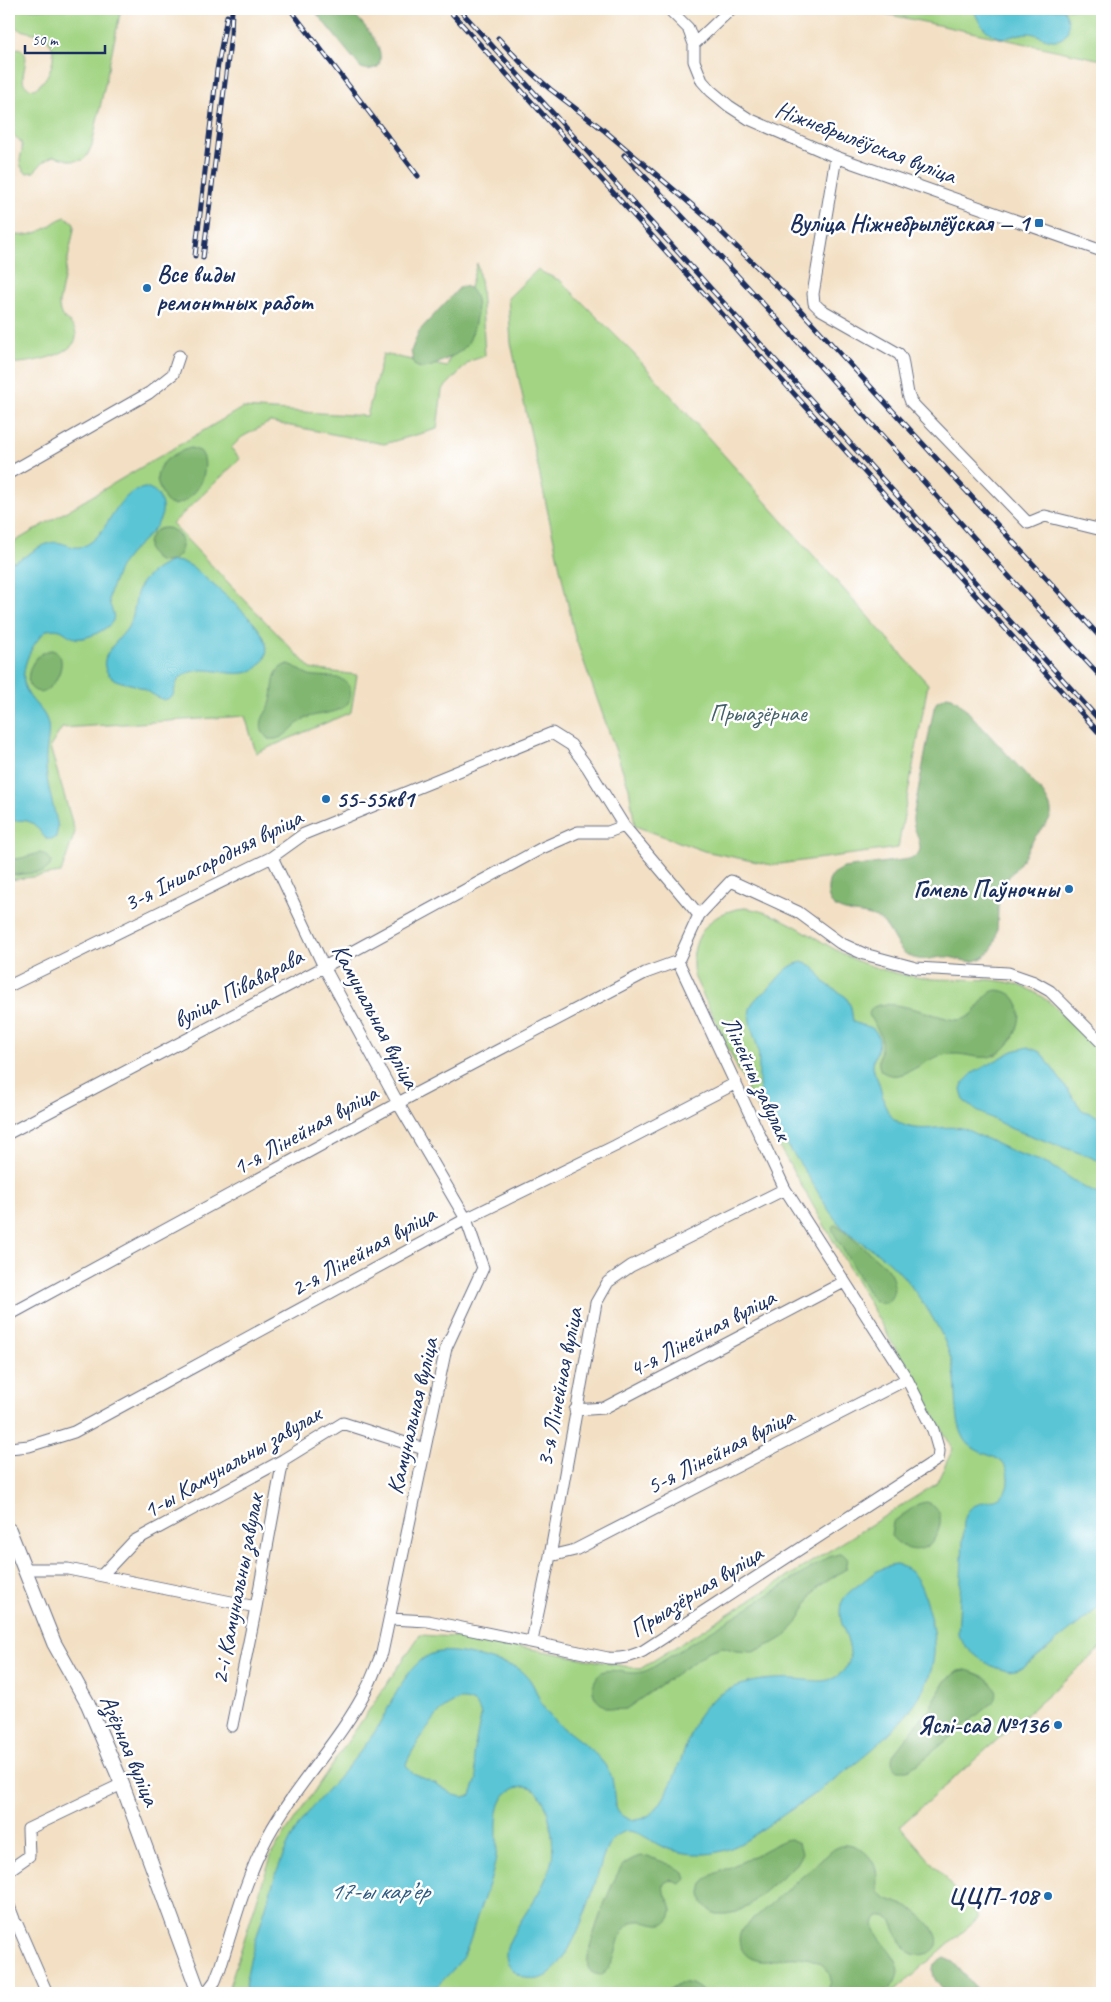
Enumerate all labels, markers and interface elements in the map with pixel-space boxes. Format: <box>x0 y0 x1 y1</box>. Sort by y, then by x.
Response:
scale bar <box>25 22 105 54</box>
text: 50 m <box>32 31 59 50</box>
street label: Ніжнебрылёўская вуліца <box>771 94 962 191</box>
place label: Вуліца Ніжнебрылёўская — 1 <box>789 208 1032 238</box>
marker: Вуліца Ніжнебрылёўская — 1 <box>1033 217 1045 229</box>
place label: Все виды ремонтных работ <box>157 259 314 317</box>
marker: Все виды ремонтных работ <box>141 282 153 294</box>
park label: Прыазёрнае <box>709 698 809 729</box>
place label: 55-55кв1 <box>336 784 417 814</box>
marker: 55-55кв1 <box>320 793 332 805</box>
street label: 3-я Іншагародняя вуліца <box>119 801 309 918</box>
place label: Гомель Паўночны <box>913 874 1061 904</box>
marker: Гомель Паўночны <box>1063 883 1075 895</box>
street label: Камунальная вуліца <box>325 939 427 1095</box>
street label: вуліца Піваварава <box>168 940 309 1035</box>
street label: Лінейны завулак <box>714 1011 800 1147</box>
street label: 1-я Лінейная вуліца <box>227 1077 384 1182</box>
street label: 2-я Лінейная вуліца <box>285 1198 442 1303</box>
street label: 4-я Лінейная вуліца <box>624 1281 782 1384</box>
street label: 3-я Лінейная вуліца <box>529 1304 589 1469</box>
street label: Камунальная вуліца <box>379 1333 445 1497</box>
street label: 1-ы Камунальны завулак <box>137 1398 329 1526</box>
street label: 5-я Лінейная вуліца <box>641 1400 800 1501</box>
street label: 2-і Камунальны завулак <box>204 1489 272 1687</box>
street label: Прыазёрная вуліца <box>624 1537 770 1645</box>
street label: Азёрная вуліца <box>92 1690 167 1812</box>
place label: Яслі-сад №136 <box>917 1710 1050 1740</box>
marker: Яслі-сад №136 <box>1052 1719 1064 1731</box>
water label: 17-ы кар’ер <box>329 1875 433 1907</box>
place label: ЦЦП-108 <box>948 1881 1041 1911</box>
marker: ЦЦП-108 <box>1042 1890 1054 1902</box>

